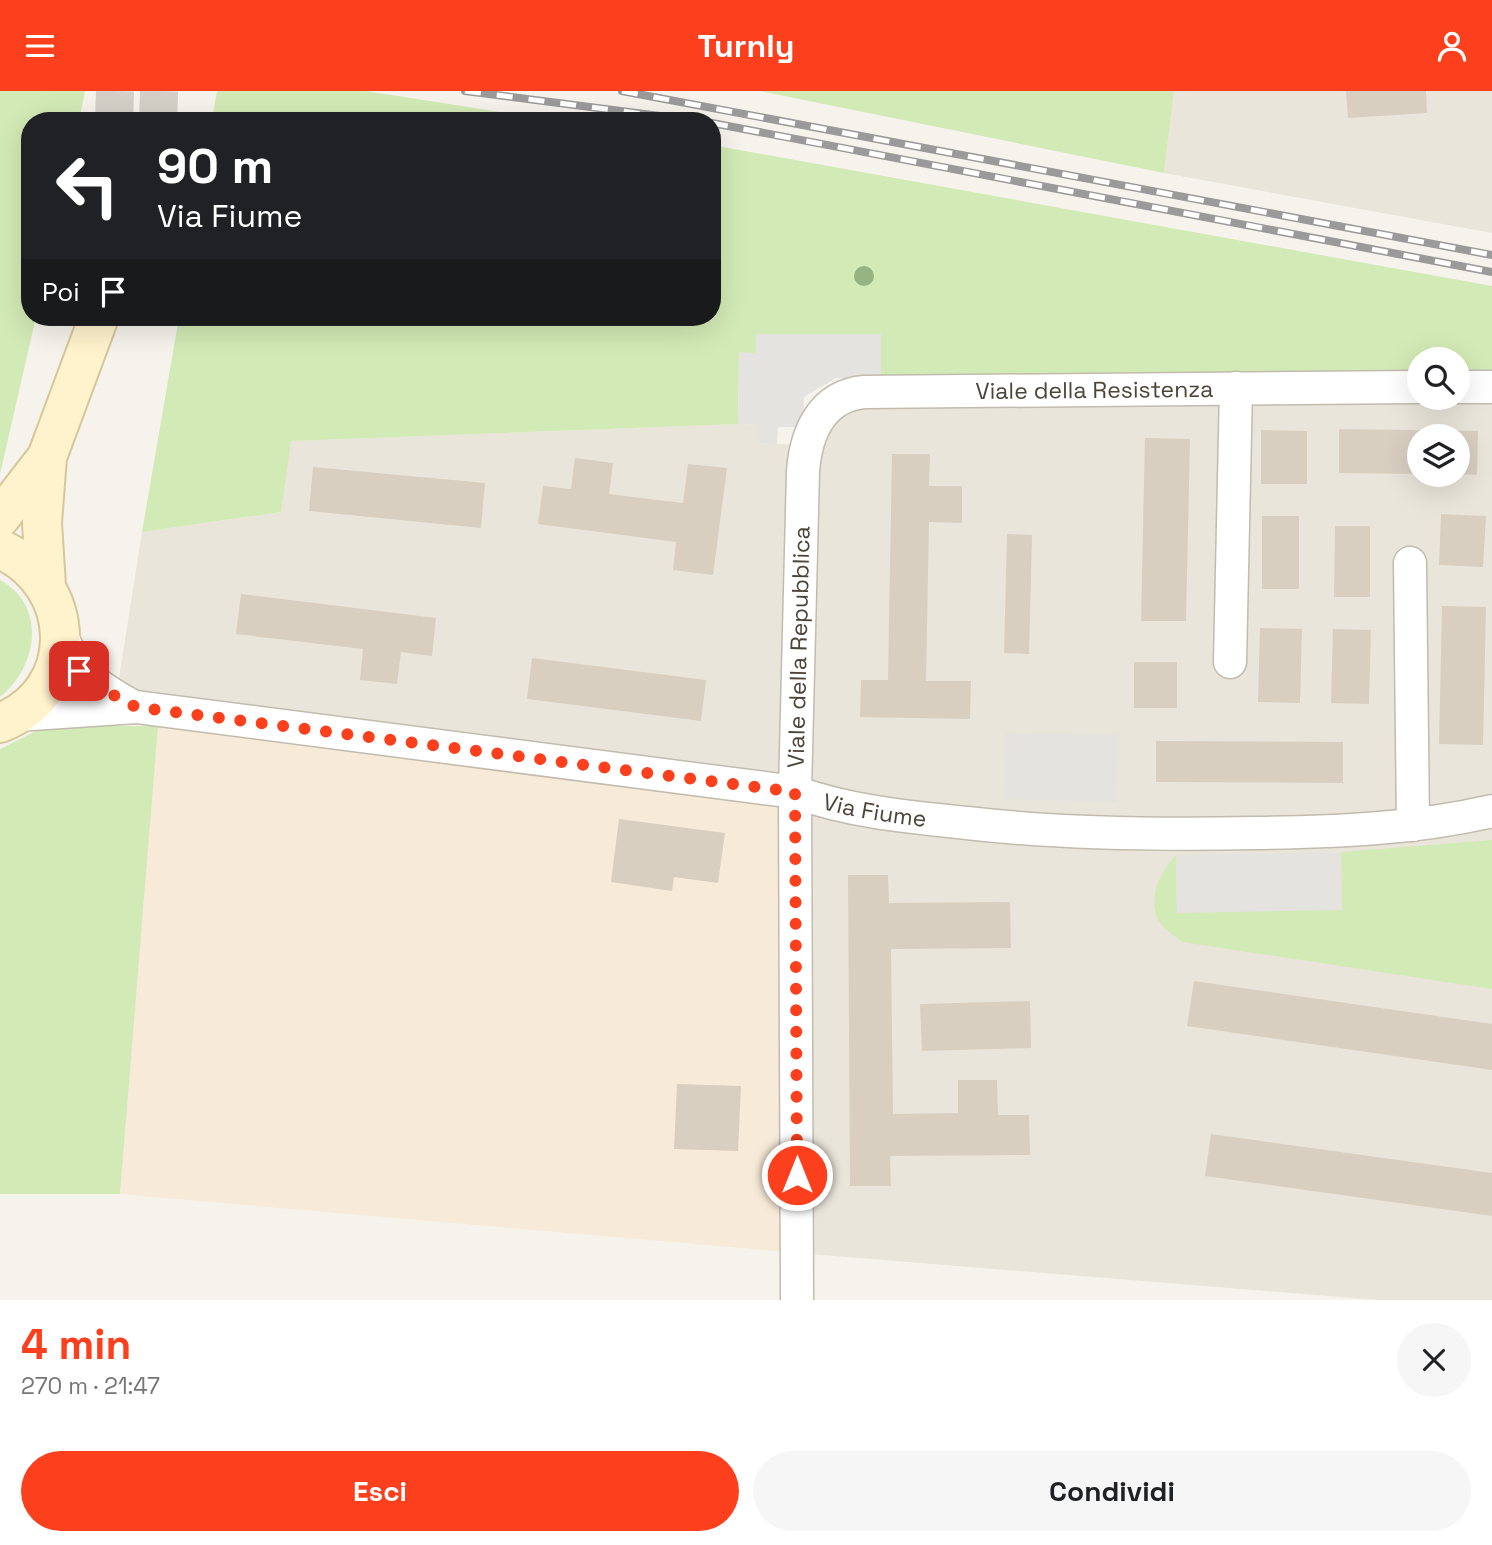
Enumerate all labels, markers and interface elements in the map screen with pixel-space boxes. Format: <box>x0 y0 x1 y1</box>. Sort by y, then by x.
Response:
text: Turnly <box>698 26 794 66</box>
icon: menu <box>21 27 59 65</box>
icon: person <box>1433 27 1471 65</box>
text: 90 m <box>157 135 273 197</box>
icon: left <box>42 140 133 231</box>
text: Via Fiume <box>157 196 302 236</box>
icon: arrive <box>94 273 132 311</box>
text: Poi <box>42 275 80 309</box>
map controls <box>1407 347 1470 487</box>
button: search <box>1407 347 1470 410</box>
street label: Viale della Resistenza <box>975 374 1214 406</box>
button: layers <box>1407 424 1470 487</box>
street label: Viale della Repubblica <box>781 526 817 768</box>
pin <box>49 641 109 701</box>
icon: arrive <box>60 652 98 690</box>
street label: Via Fiume <box>820 786 928 834</box>
position arrow <box>760 1138 834 1212</box>
text: 4 min <box>21 1318 131 1371</box>
button: close <box>1397 1323 1471 1397</box>
text: 270 m · 21:47 <box>21 1371 160 1401</box>
button: Esci <box>21 1451 739 1531</box>
button: Condividi <box>753 1451 1471 1531</box>

